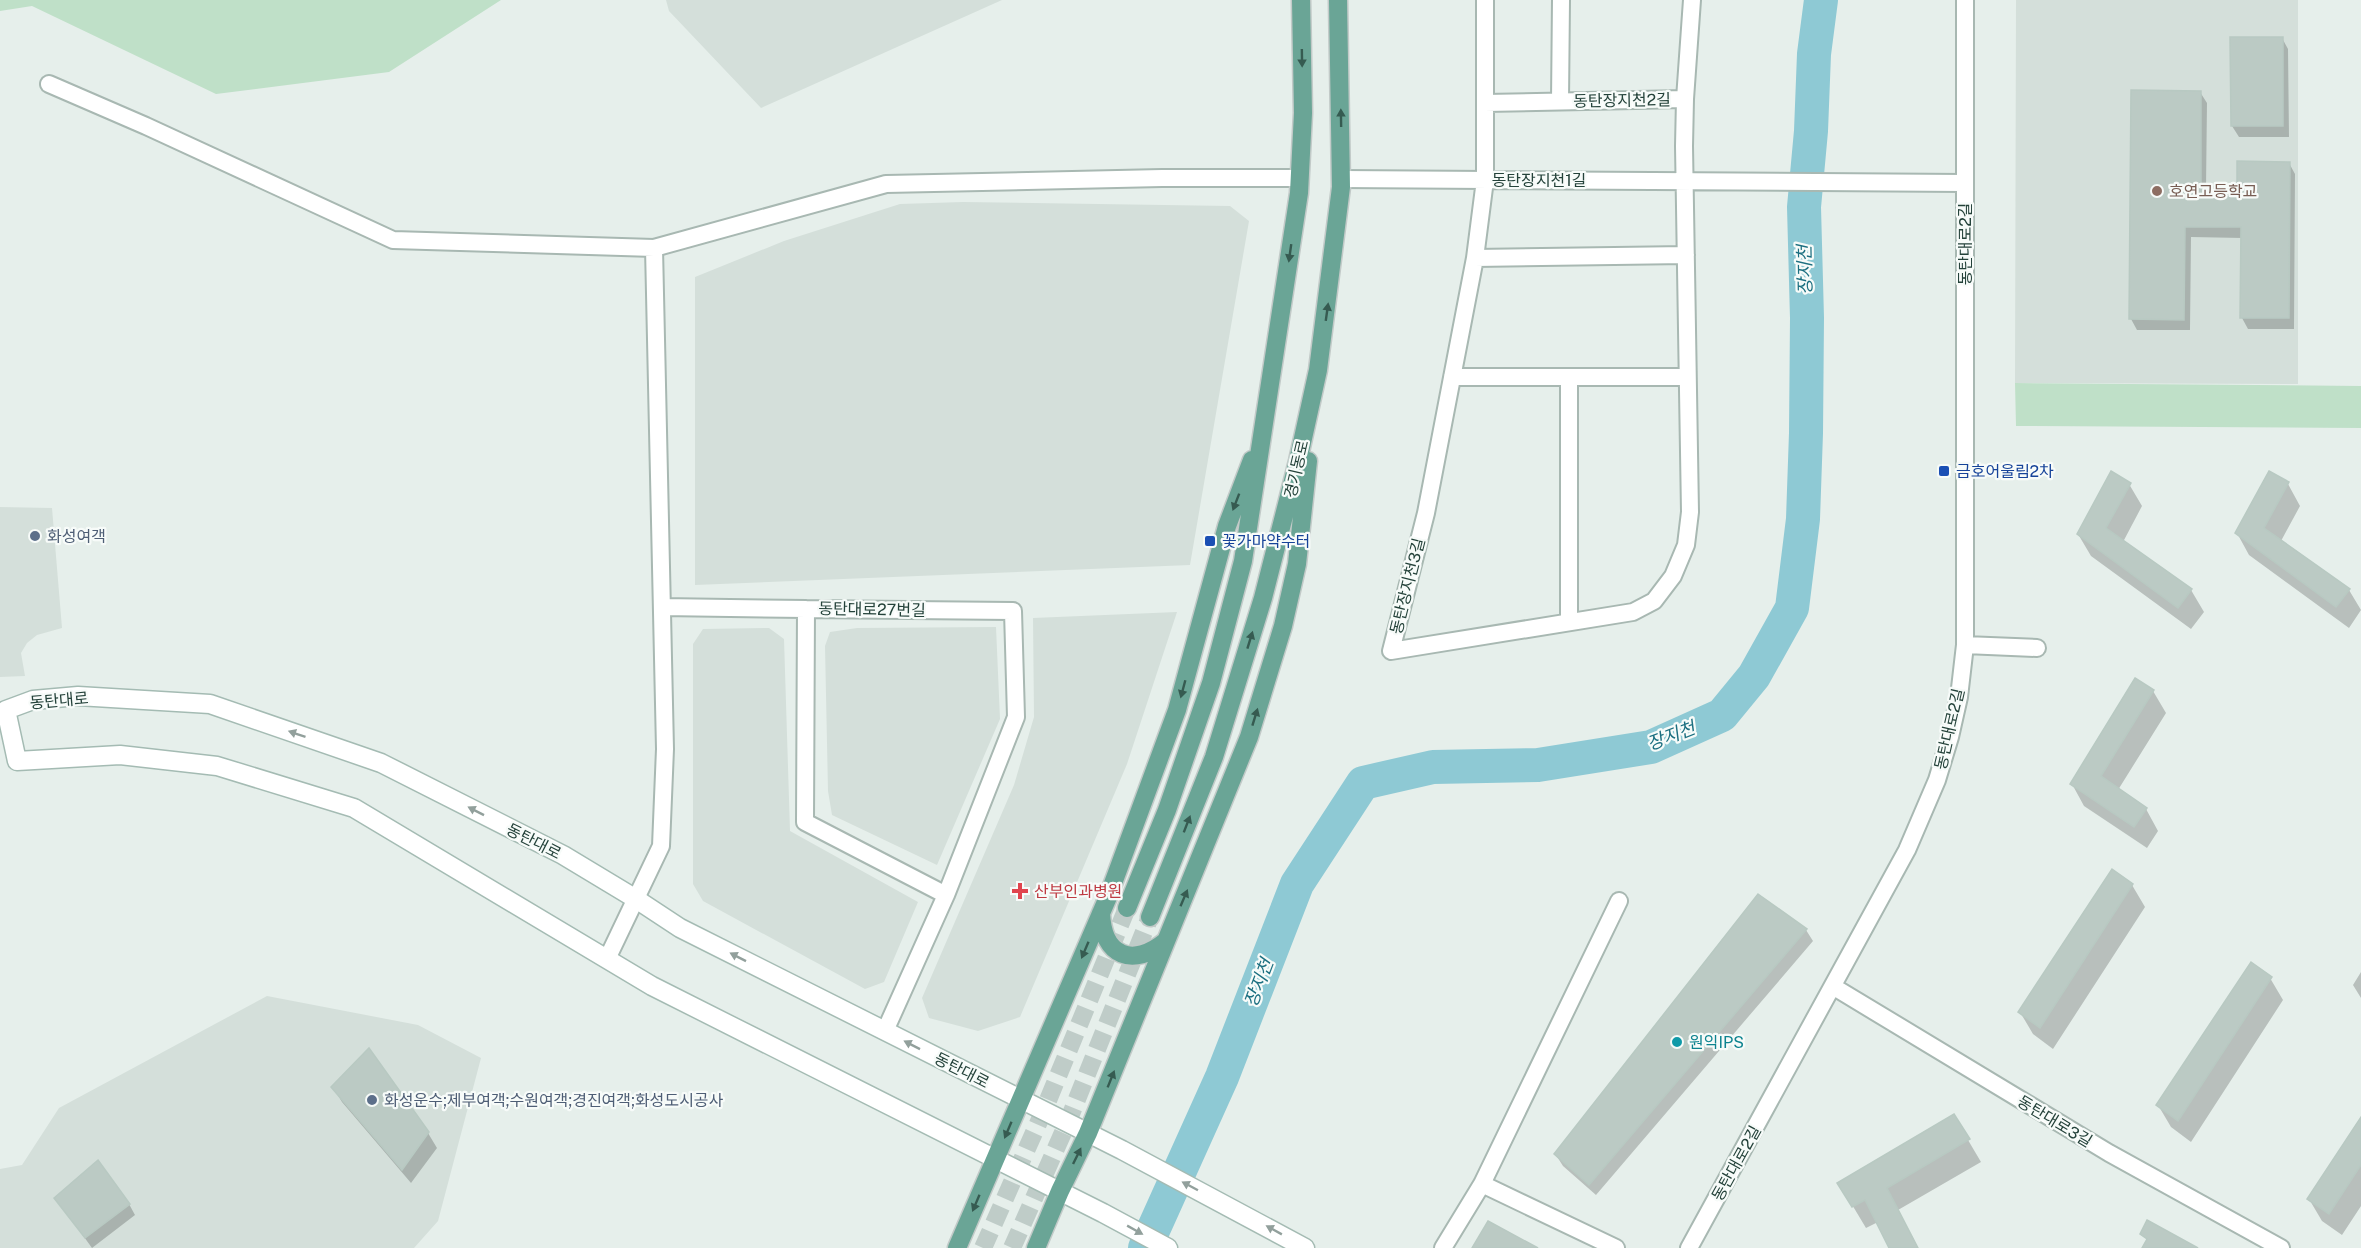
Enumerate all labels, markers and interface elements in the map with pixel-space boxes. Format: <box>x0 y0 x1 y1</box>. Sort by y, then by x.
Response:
one-way arrow <box>1297 49 1307 68</box>
street label: 동탄장지천2길 <box>1573 90 1671 111</box>
one-way arrow <box>1336 108 1346 127</box>
street label: 동탄장지천1길 <box>1492 171 1586 190</box>
place label: 호연고등학교 <box>2169 182 2257 201</box>
marker: 호연고등학교 <box>2150 184 2164 198</box>
street label: 동탄대로2길 <box>1956 202 1975 286</box>
one-way arrow <box>1286 243 1295 262</box>
water label: 장지천 <box>1794 243 1815 295</box>
one-way arrow <box>1322 302 1331 321</box>
street label: 경기동로 <box>1281 438 1312 500</box>
place label: 금호어울림2차 <box>1956 462 2054 481</box>
marker: 금호어울림2차 <box>1937 464 1951 478</box>
one-way arrow <box>1231 493 1241 511</box>
place label: 화성여객 <box>47 527 106 546</box>
marker: 화성여객 <box>28 529 42 543</box>
place label: 꽃가마약수터 <box>1222 532 1310 551</box>
marker: 꽃가마약수터 <box>1203 534 1217 548</box>
street label: 동탄장지천3길 <box>1386 536 1429 636</box>
street label: 동탄대로27번길 <box>818 599 926 620</box>
one-way arrow <box>1246 631 1255 649</box>
one-way arrow <box>1177 680 1187 698</box>
street label: 동탄대로2길 <box>1931 686 1968 772</box>
street label: 동탄대로 <box>29 688 89 713</box>
one-way arrow <box>1251 708 1260 726</box>
water label: 장지천 <box>1644 716 1700 754</box>
one-way arrow <box>288 729 306 739</box>
one-way arrow <box>468 806 485 816</box>
one-way arrow <box>1183 815 1193 833</box>
street label: 동탄대로 <box>503 820 565 863</box>
marker: 산부인과병원 <box>1011 882 1029 900</box>
place label: 산부인과병원 <box>1034 882 1122 901</box>
one-way arrow <box>1179 889 1189 907</box>
one-way arrow <box>1080 942 1089 959</box>
one-way arrow <box>729 953 746 962</box>
water label: 장지천 <box>1240 954 1278 1010</box>
place label: 원익IPS <box>1689 1033 1744 1052</box>
marker: 원익IPS <box>1670 1035 1684 1049</box>
one-way arrow <box>903 1040 921 1050</box>
street label: 동탄대로 <box>931 1049 993 1092</box>
one-way arrow <box>1107 1070 1116 1088</box>
place label: 화성운수;제부여객;수원여객;경진여객;화성도시공사 <box>384 1091 723 1110</box>
street label: 동탄대로3길 <box>2014 1092 2096 1151</box>
marker: 화성운수;제부여객;수원여객;경진여객;화성도시공사 <box>365 1093 379 1107</box>
one-way arrow <box>1003 1121 1012 1138</box>
street label: 동탄대로2길 <box>1708 1122 1765 1204</box>
one-way arrow <box>1072 1148 1082 1165</box>
one-way arrow <box>1182 1181 1199 1191</box>
one-way arrow <box>971 1195 981 1213</box>
one-way arrow <box>1127 1225 1144 1235</box>
one-way arrow <box>1266 1225 1282 1236</box>

